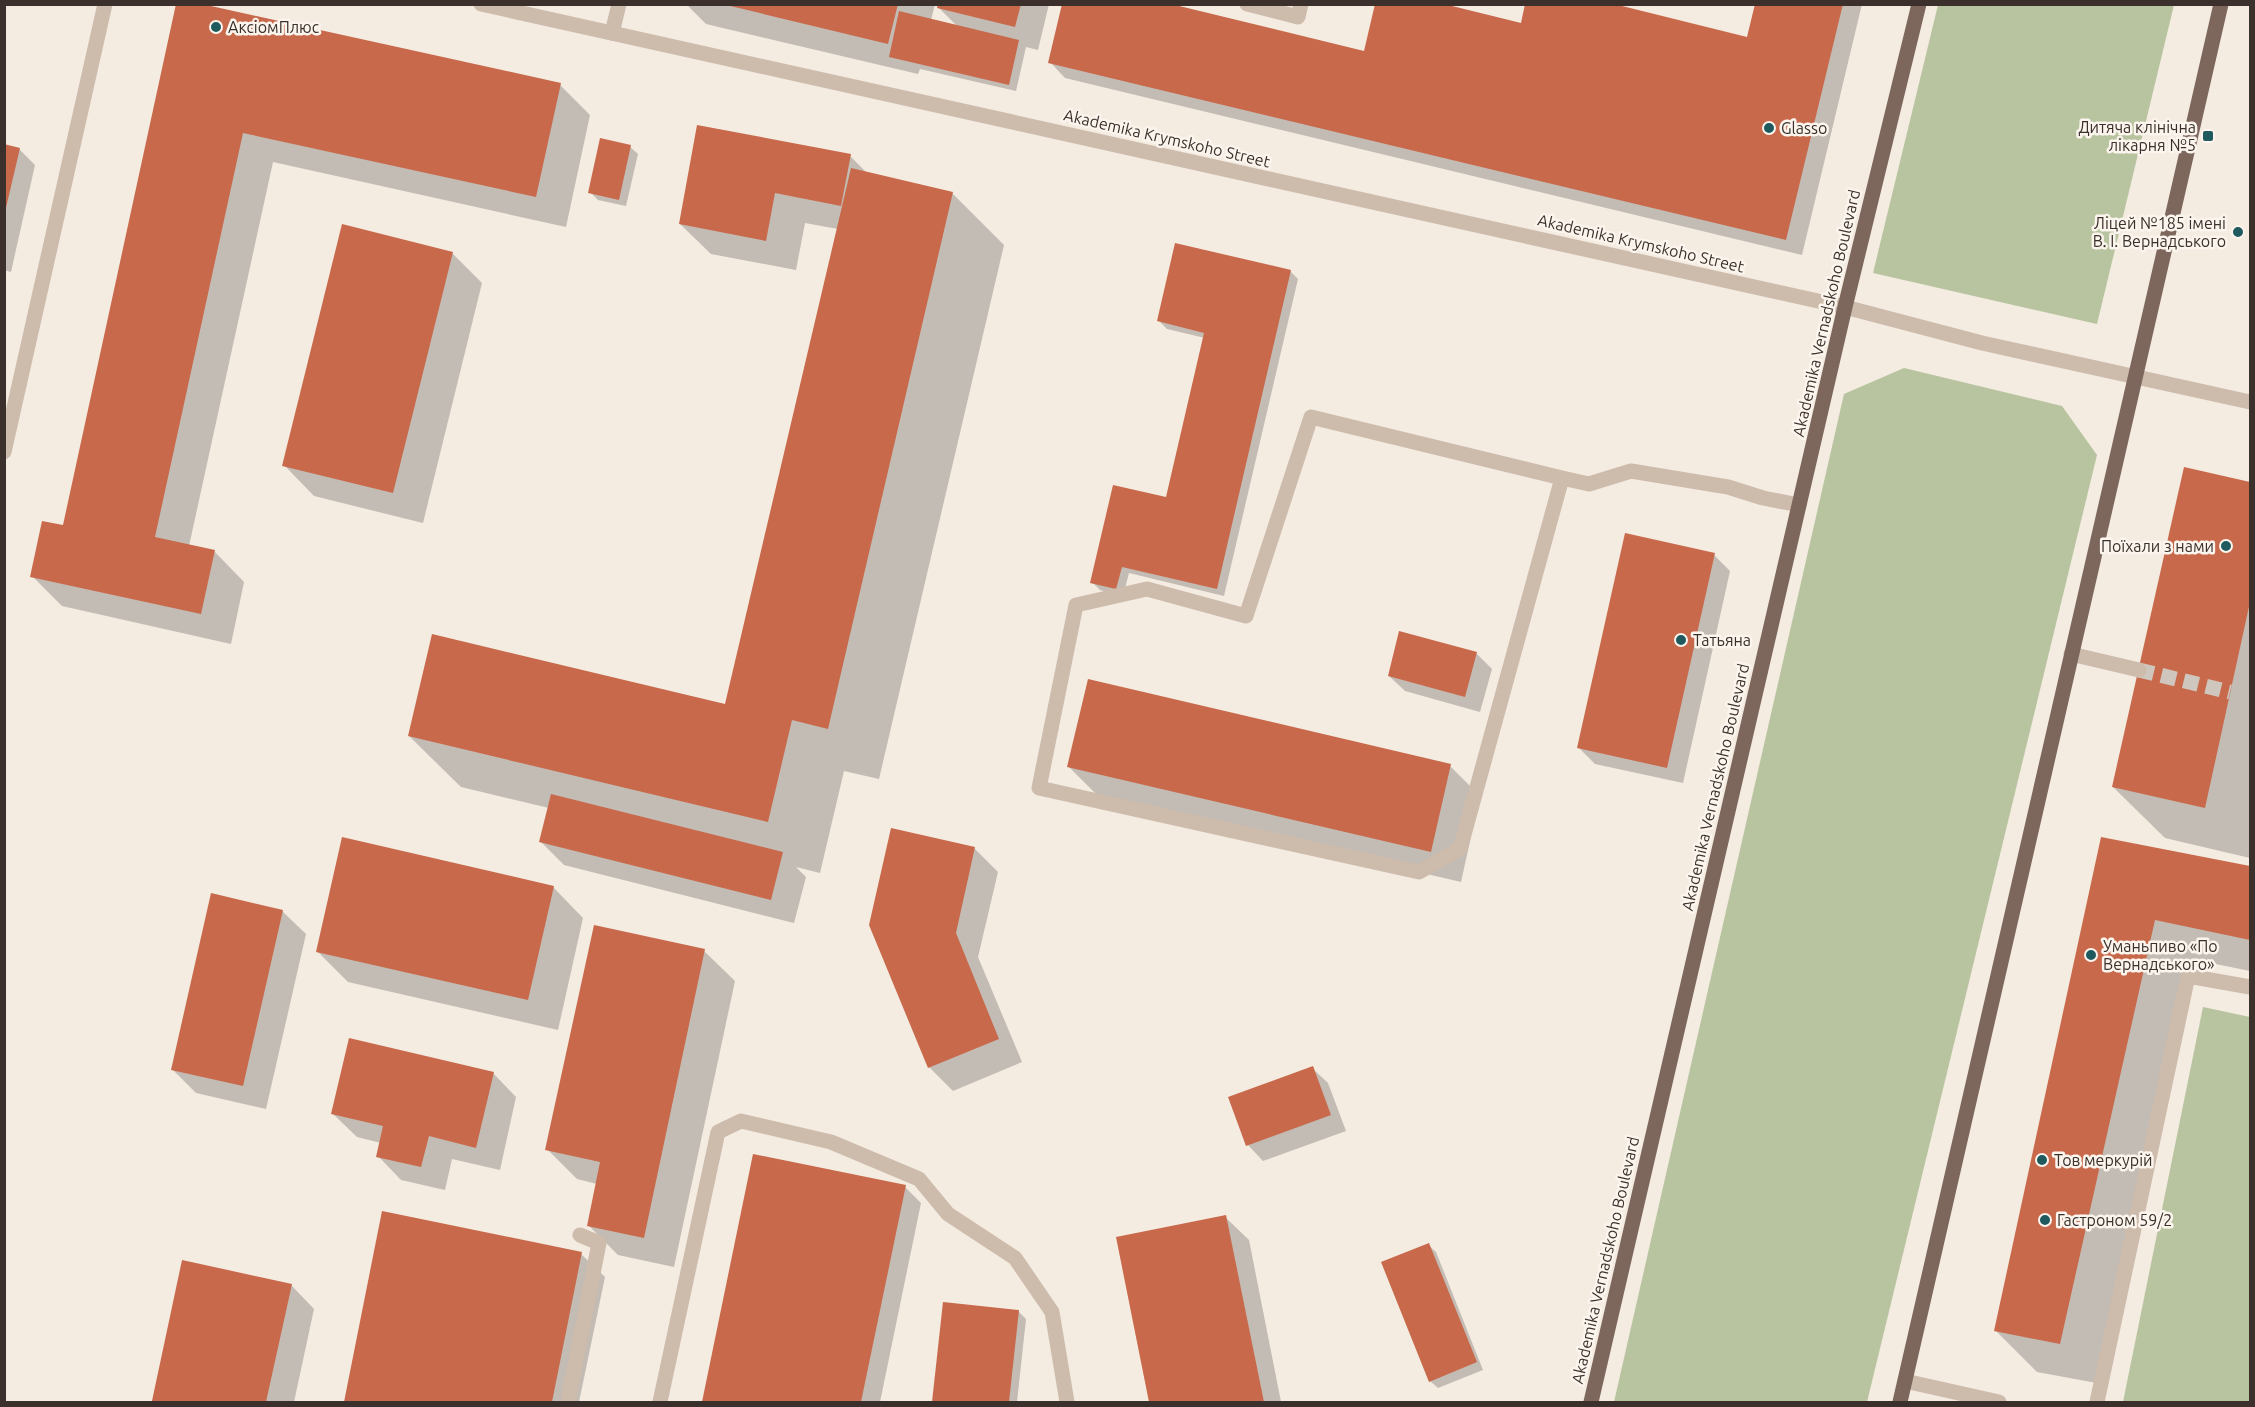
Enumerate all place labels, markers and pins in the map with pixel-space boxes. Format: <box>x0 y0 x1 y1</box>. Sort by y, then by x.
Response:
place label: АксіомПлюс <box>228 18 320 36</box>
marker: АксіомПлюс <box>209 20 223 34</box>
place label: Дитяча клінічна лікарня №5 <box>2078 118 2196 154</box>
place label: Glasso <box>1781 119 1827 137</box>
marker: Glasso <box>1762 121 1776 135</box>
marker: Дитяча клінічна лікарня №5 <box>2201 129 2215 143</box>
place label: Ліцей №185 імені В. І. Вернадського <box>2093 214 2226 250</box>
marker: Ліцей №185 імені В. І. Вернадського <box>2231 225 2245 239</box>
place label: Поїхали з нами <box>2101 537 2214 555</box>
marker: Поїхали з нами <box>2219 539 2233 553</box>
place label: Татьяна <box>1693 631 1751 649</box>
marker: Татьяна <box>1674 633 1688 647</box>
place label: Уманьпиво «По Вернадського» <box>2103 937 2218 973</box>
marker: Уманьпиво «По Вернадського» <box>2084 948 2098 962</box>
place label: Тов меркурій <box>2054 1151 2153 1169</box>
marker: Тов меркурій <box>2035 1153 2049 1167</box>
place label: Гастроном 59/2 <box>2057 1211 2172 1229</box>
marker: Гастроном 59/2 <box>2038 1213 2052 1227</box>

